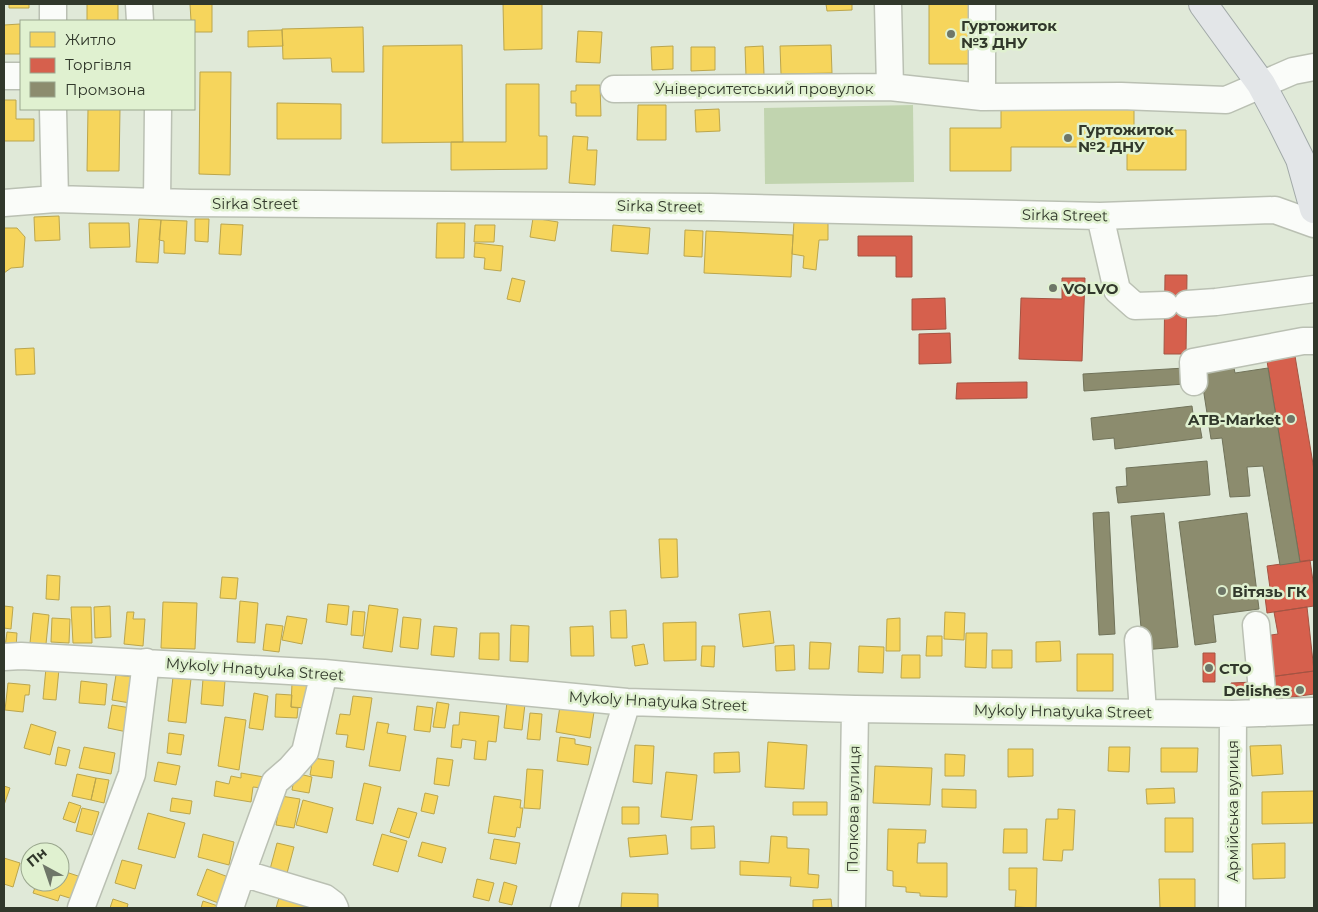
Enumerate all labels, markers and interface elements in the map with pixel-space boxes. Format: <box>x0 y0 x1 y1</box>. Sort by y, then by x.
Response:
place label: Гуртожиток №3 ДНУ <box>961 16 1057 52</box>
legend <box>20 20 195 110</box>
marker: Гуртожиток №3 ДНУ <box>945 28 957 40</box>
text: Житло <box>65 30 116 49</box>
text: Торгівля <box>65 55 132 74</box>
street label: Університетський провулок <box>655 79 874 98</box>
text: Промзона <box>65 80 145 99</box>
place label: Гуртожиток №2 ДНУ <box>1078 120 1174 156</box>
marker: Гуртожиток №2 ДНУ <box>1062 132 1074 144</box>
street label: Sirka Street <box>212 194 298 213</box>
street label: Sirka Street <box>617 196 703 216</box>
street label: Sirka Street <box>1022 205 1108 225</box>
place label: VOLVO <box>1062 279 1119 298</box>
marker: VOLVO <box>1047 282 1059 294</box>
place label: ATB-Market <box>1187 410 1281 429</box>
marker: ATB-Market <box>1285 413 1297 425</box>
place label: Вітязь ГК <box>1232 582 1307 601</box>
marker: Вітязь ГК <box>1216 585 1228 597</box>
street label: Mykoly Hnatyuka Street <box>165 653 345 685</box>
place label: СТО <box>1219 659 1252 678</box>
marker: СТО <box>1203 662 1215 674</box>
place label: Delishes <box>1223 681 1290 700</box>
marker: Delishes <box>1294 684 1306 696</box>
street label: Mykoly Hnatyuka Street <box>568 687 748 715</box>
street label: Mykoly Hnatyuka Street <box>974 700 1152 722</box>
street label: Армійська вулиця <box>1223 740 1242 882</box>
street label: Полкова вулиця <box>842 745 864 873</box>
north arrow <box>20 842 70 892</box>
text: Пн <box>23 843 51 871</box>

